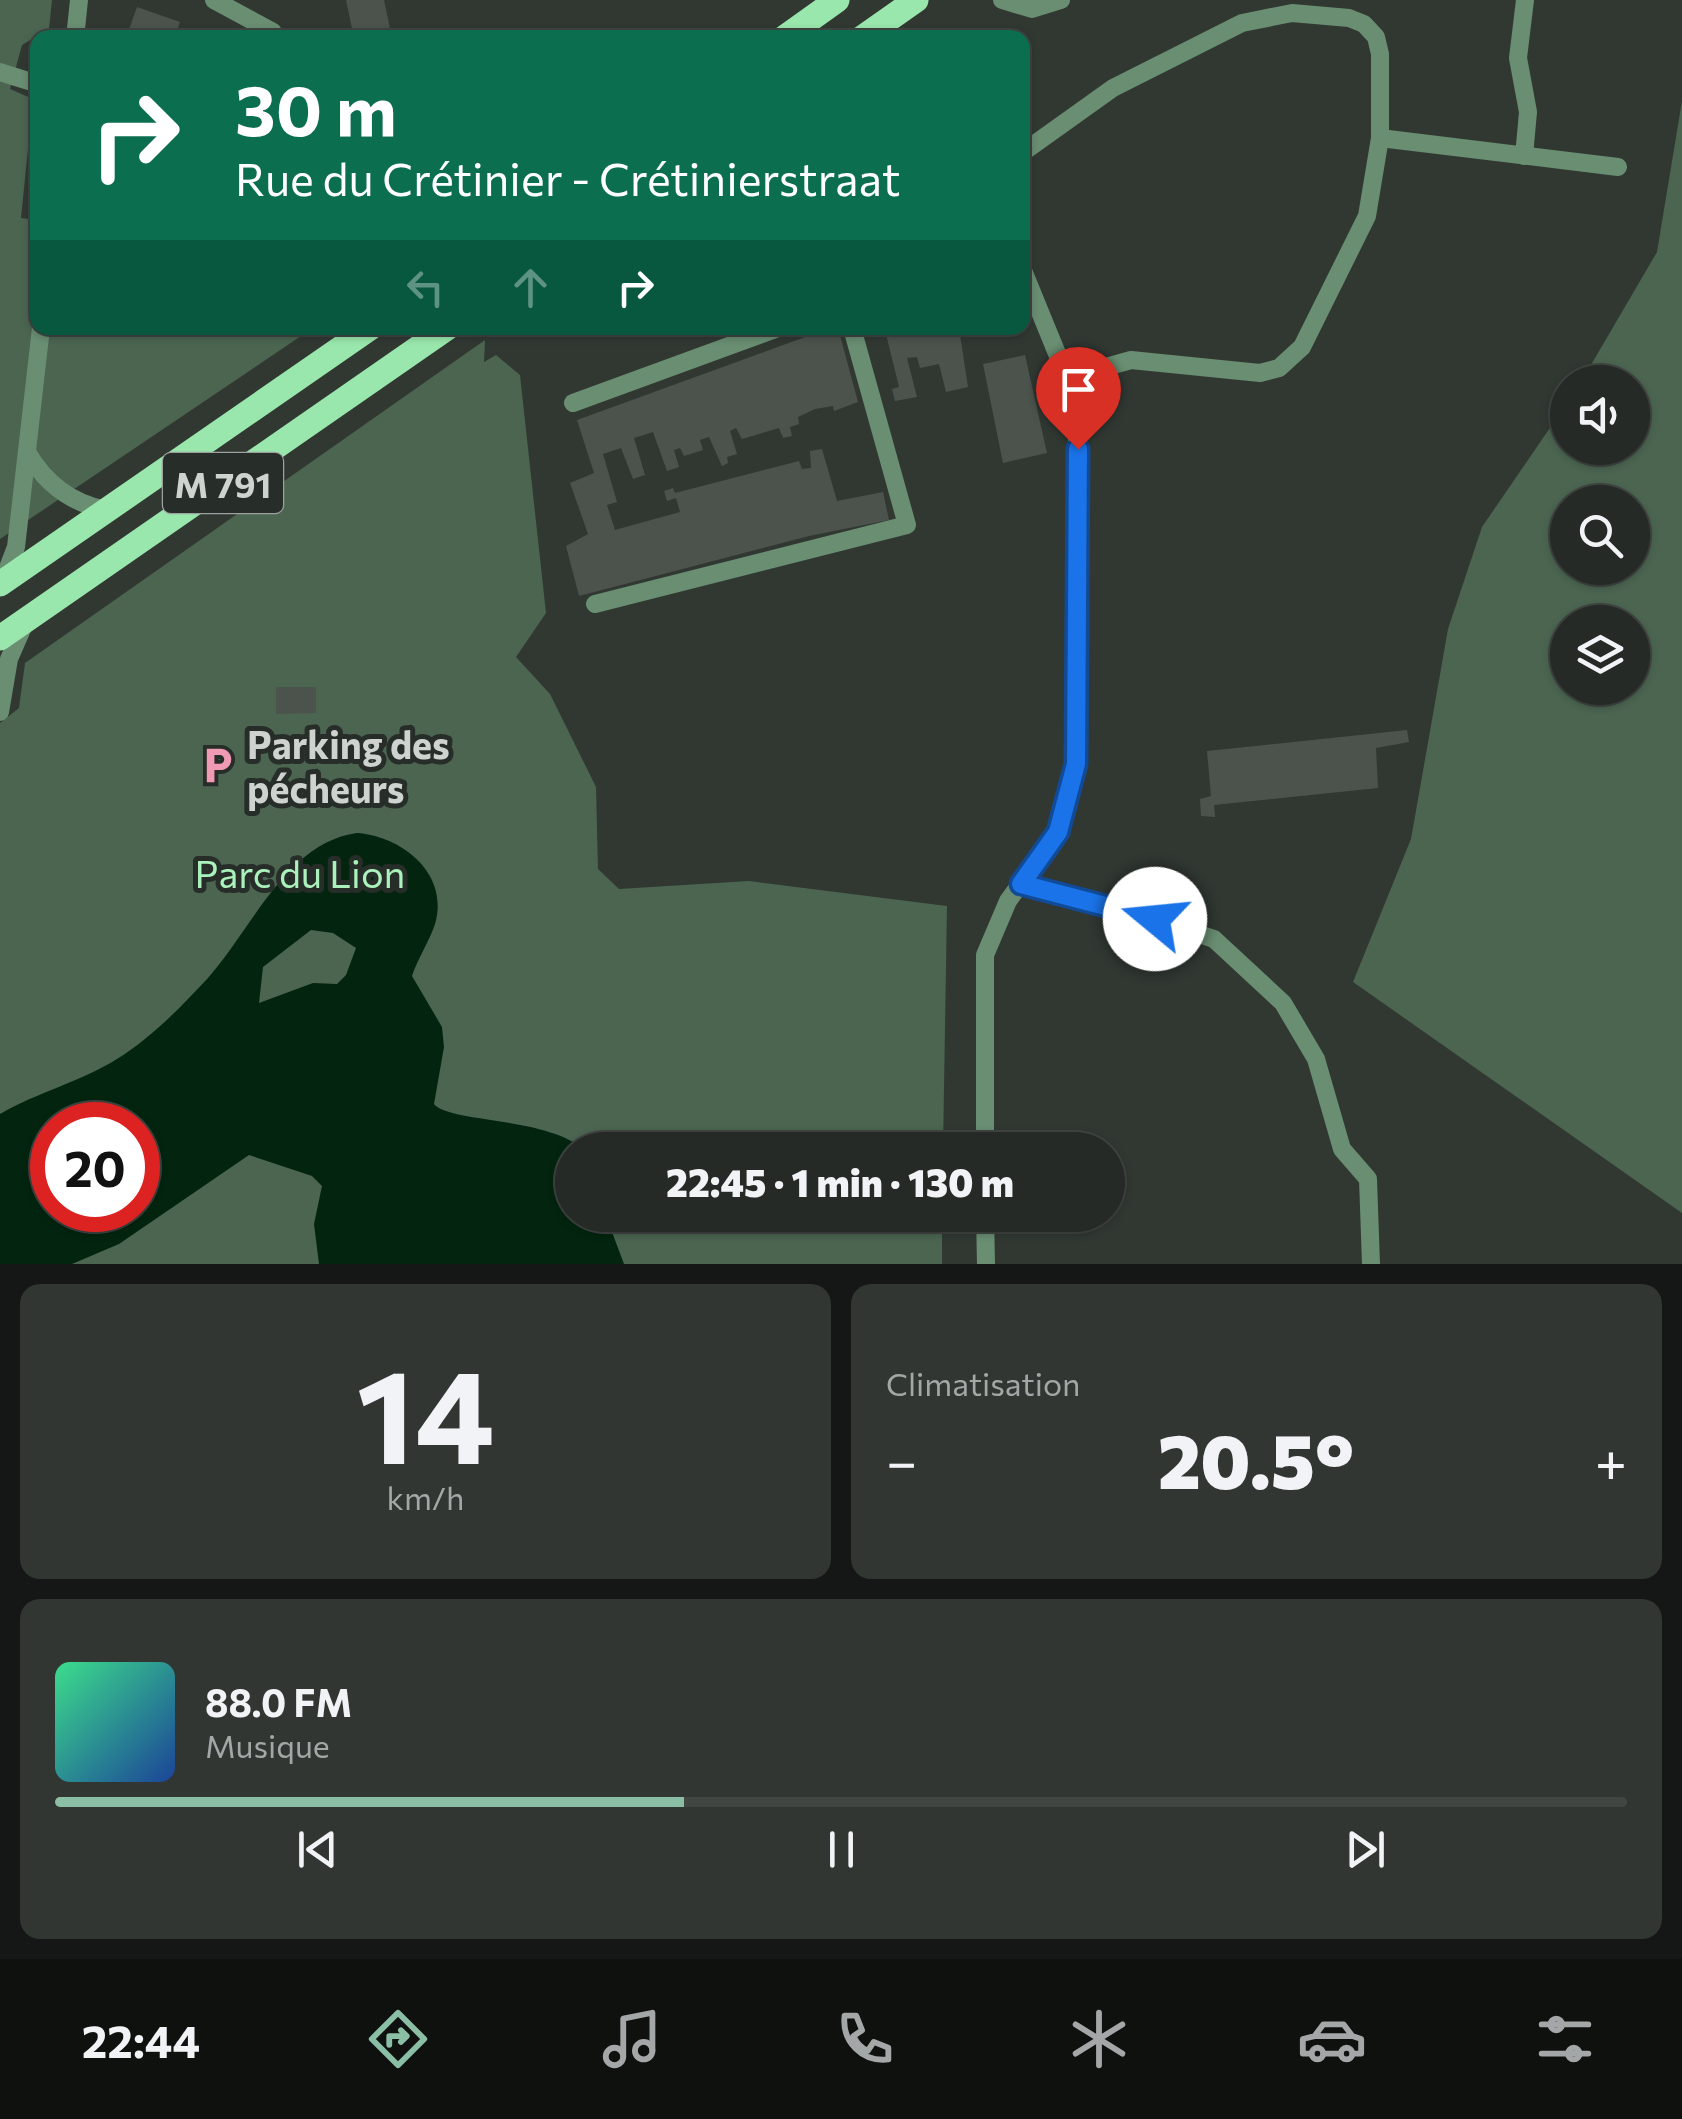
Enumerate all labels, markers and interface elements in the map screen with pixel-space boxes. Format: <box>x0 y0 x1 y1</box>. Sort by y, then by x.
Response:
text: 30 m <box>235 65 397 150</box>
icon: right <box>70 70 200 200</box>
text: Rue du Crétinier - Crétinierstraat <box>235 150 900 205</box>
icon: left <box>398 260 453 315</box>
icon: ahead <box>503 260 558 315</box>
icon: right <box>608 260 663 315</box>
pin <box>1036 347 1121 450</box>
icon: arrive <box>1051 362 1106 417</box>
map controls <box>1550 365 1650 705</box>
button: sound <box>1550 365 1650 465</box>
road number: M 791 <box>163 453 283 513</box>
button: search <box>1550 485 1650 585</box>
button: layers <box>1550 605 1650 705</box>
place label: Parking des pécheurs <box>247 720 450 811</box>
parking icon: Parking des pécheurs <box>196 744 238 786</box>
park label: Parc du Lion <box>195 849 405 896</box>
position arrow <box>1103 867 1207 971</box>
speed limit sign: 20 <box>30 1102 160 1232</box>
text: 22:45 · 1 min · 130 m <box>666 1158 1014 1205</box>
text: 14 <box>356 1332 495 1491</box>
text: Climatisation <box>886 1363 1080 1403</box>
text: 20.5° <box>1158 1413 1354 1504</box>
text: − <box>886 1426 917 1493</box>
text: + <box>1595 1426 1627 1493</box>
text: km/h <box>387 1477 464 1517</box>
text: 88.0 FM <box>205 1678 352 1725</box>
text: Musique <box>205 1725 330 1765</box>
icon: previous <box>290 1822 345 1877</box>
icon: pause <box>814 1822 869 1877</box>
icon: next <box>1338 1822 1393 1877</box>
icon: directions <box>363 2004 433 2074</box>
icon: music <box>597 2004 667 2074</box>
icon: phone <box>830 2004 900 2074</box>
icon: climate <box>1064 2004 1134 2074</box>
icon: car <box>1297 2004 1367 2074</box>
icon: filters <box>1530 2004 1600 2074</box>
text: 22:44 <box>82 2012 200 2067</box>

